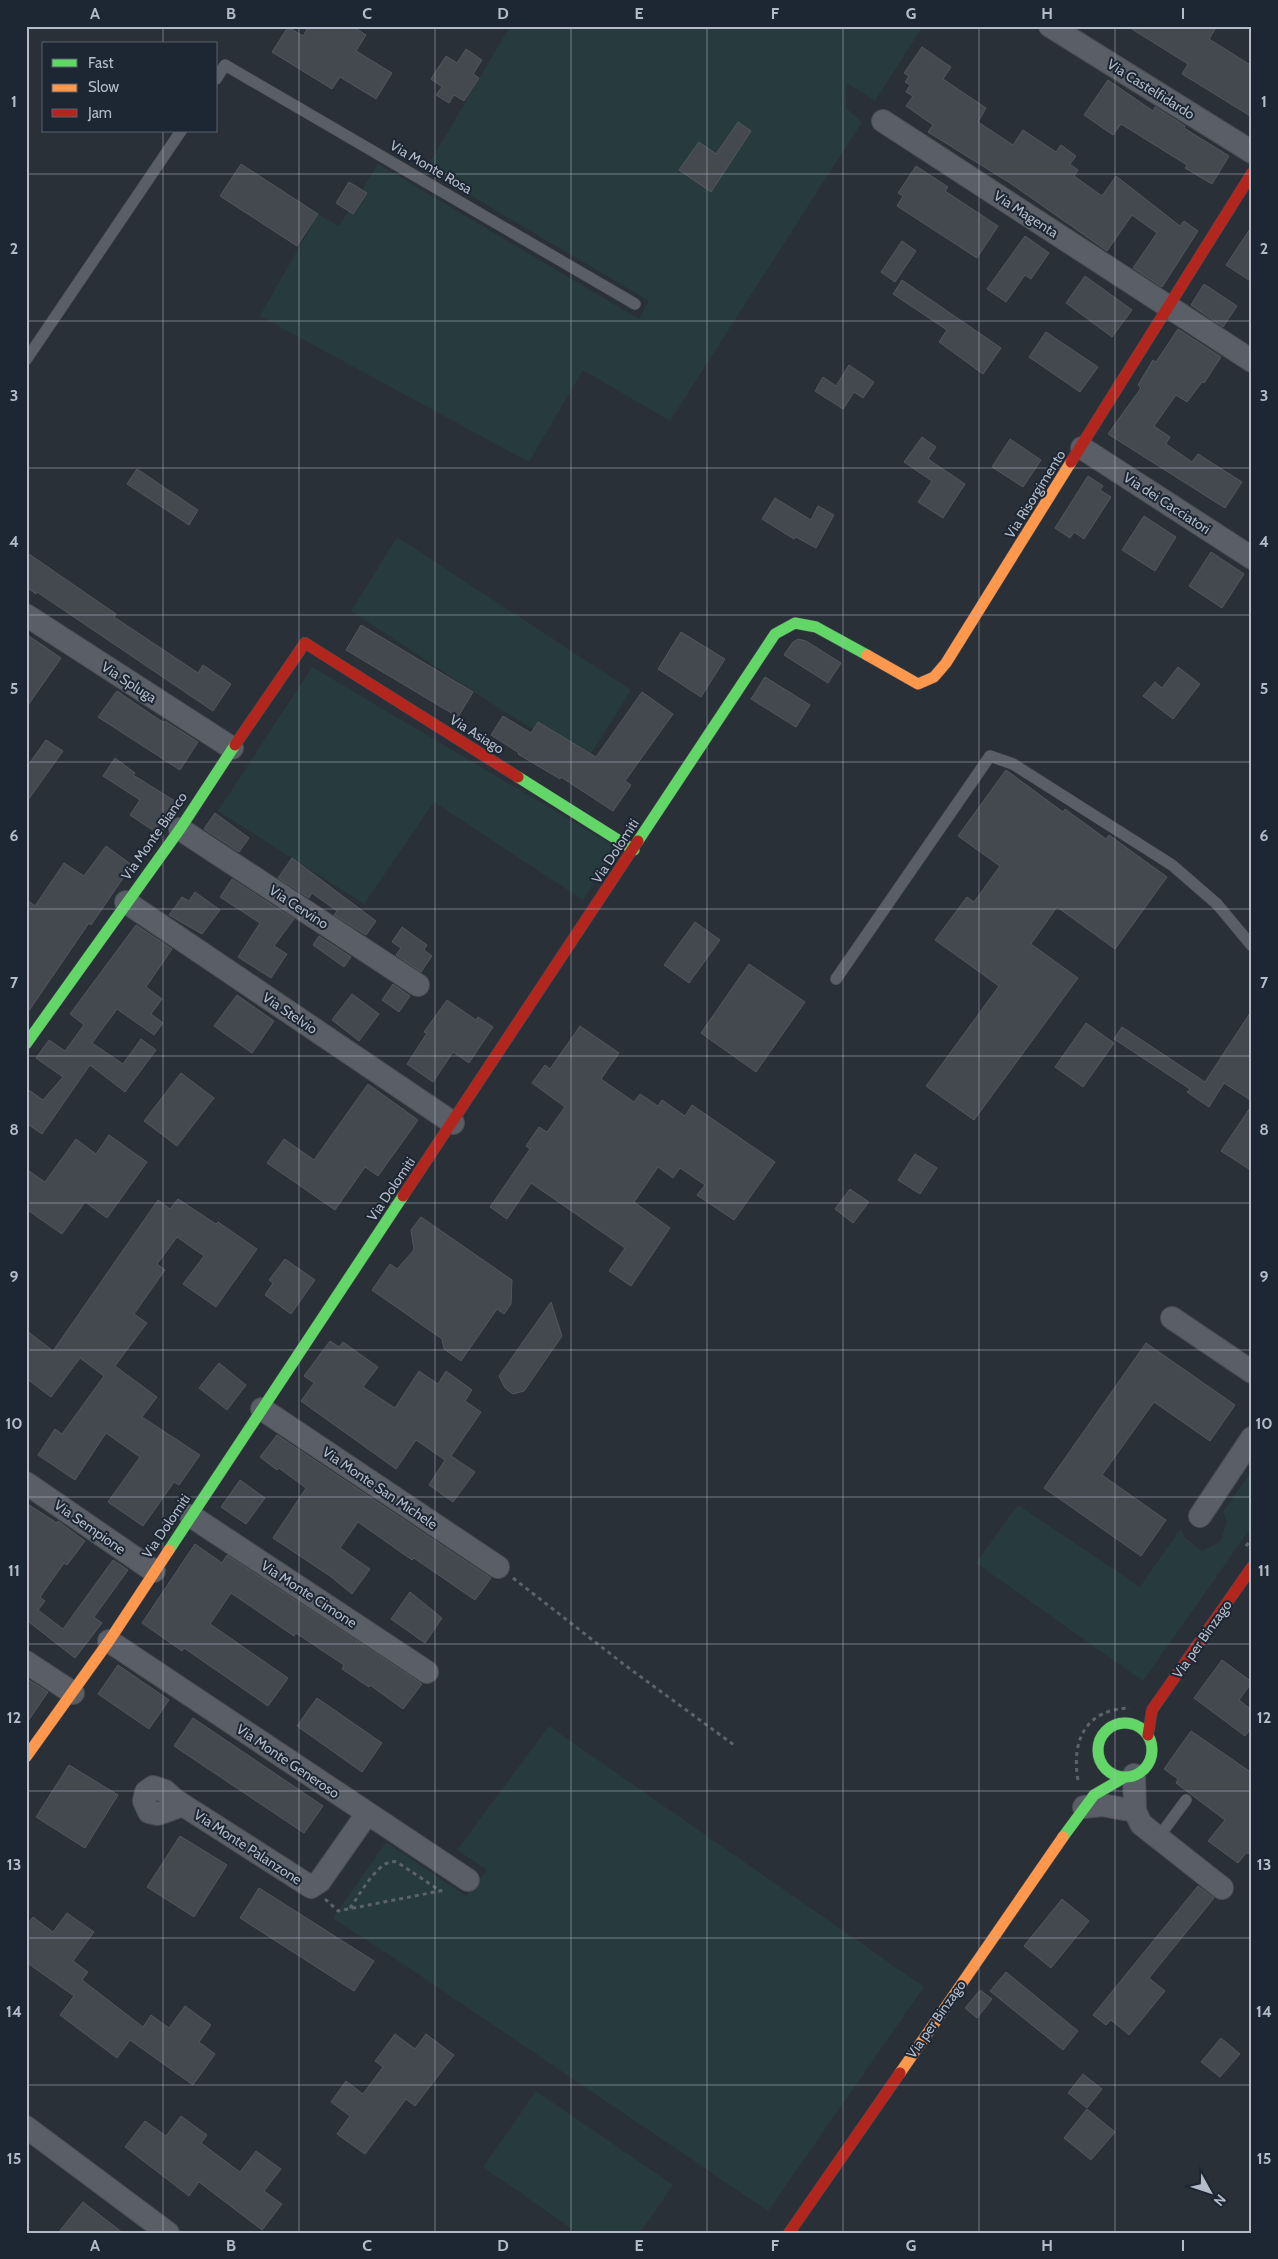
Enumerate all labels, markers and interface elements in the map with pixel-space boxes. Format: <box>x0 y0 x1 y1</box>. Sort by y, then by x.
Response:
text: A <box>90 4 100 23</box>
text: B <box>226 4 236 23</box>
text: C <box>362 4 372 23</box>
text: D <box>497 4 509 23</box>
text: E <box>634 4 644 23</box>
text: F <box>771 4 780 23</box>
text: G <box>906 4 916 23</box>
text: H <box>1041 4 1053 23</box>
text: I <box>1181 4 1185 23</box>
legend <box>42 42 218 132</box>
text: Fast <box>88 54 113 72</box>
street label: Via Castelfidardo <box>1104 55 1198 123</box>
text: Slow <box>88 78 119 96</box>
text: 1 <box>11 92 17 111</box>
text: 1 <box>1261 92 1267 111</box>
text: Jam <box>87 104 112 122</box>
street label: Via Monte Rosa <box>387 136 476 198</box>
street label: Via Magenta <box>990 186 1062 242</box>
text: 2 <box>10 239 18 258</box>
text: 2 <box>1260 239 1268 258</box>
text: 3 <box>10 386 18 405</box>
text: 3 <box>1260 386 1268 405</box>
street label: Via Risorgimento <box>1001 446 1070 542</box>
street label: Via dei Cacciatori <box>1120 468 1214 538</box>
text: 4 <box>9 532 19 551</box>
text: 4 <box>1259 532 1269 551</box>
street label: Via Spluga <box>98 658 160 707</box>
text: 5 <box>10 679 18 698</box>
text: 5 <box>1260 679 1268 698</box>
street label: Via Asiago <box>446 710 508 758</box>
street label: Via Monte Bianco <box>117 788 191 883</box>
street label: Via Dolomiti <box>587 815 643 887</box>
text: 6 <box>10 826 19 845</box>
text: 6 <box>1260 826 1269 845</box>
street label: Via Cervino <box>266 881 332 933</box>
text: 7 <box>10 973 19 992</box>
text: 7 <box>1260 973 1269 992</box>
street label: Via Stelvio <box>259 988 321 1038</box>
text: 8 <box>9 1120 19 1139</box>
text: 8 <box>1259 1120 1269 1139</box>
street label: Via Dolomiti <box>363 1153 419 1225</box>
text: 9 <box>10 1267 19 1286</box>
text: 9 <box>1260 1267 1269 1286</box>
text: 10 <box>5 1414 23 1433</box>
text: 10 <box>1255 1414 1273 1433</box>
street label: Via Monte San Michele <box>319 1443 441 1533</box>
street label: Via Dolomiti <box>138 1490 194 1562</box>
street label: Via Sempione <box>51 1496 129 1558</box>
street label: Via Monte Cimone <box>258 1556 360 1632</box>
text: 11 <box>8 1561 20 1580</box>
text: 11 <box>1258 1561 1270 1580</box>
street label: Via per Binzago <box>1168 1596 1236 1682</box>
text: 12 <box>7 1708 21 1727</box>
text: 12 <box>1257 1708 1271 1727</box>
street label: Via Monte Generoso <box>233 1720 343 1802</box>
street label: Via Monte Palanzone <box>191 1805 305 1889</box>
text: 13 <box>7 1855 21 1874</box>
text: 13 <box>1257 1855 1271 1874</box>
street label: Via per Binzago <box>902 1976 970 2062</box>
text: 14 <box>6 2002 22 2021</box>
text: 14 <box>1256 2002 1272 2021</box>
text: 15 <box>7 2149 21 2168</box>
text: 15 <box>1257 2149 1271 2168</box>
north arrow <box>1186 2166 1236 2216</box>
text: N <box>1210 2191 1230 2210</box>
text: A <box>90 2236 100 2255</box>
text: B <box>226 2236 236 2255</box>
text: C <box>362 2236 372 2255</box>
text: D <box>497 2236 509 2255</box>
text: E <box>634 2236 644 2255</box>
text: F <box>771 2236 780 2255</box>
text: G <box>906 2236 916 2255</box>
text: H <box>1041 2236 1053 2255</box>
text: I <box>1181 2236 1185 2255</box>

